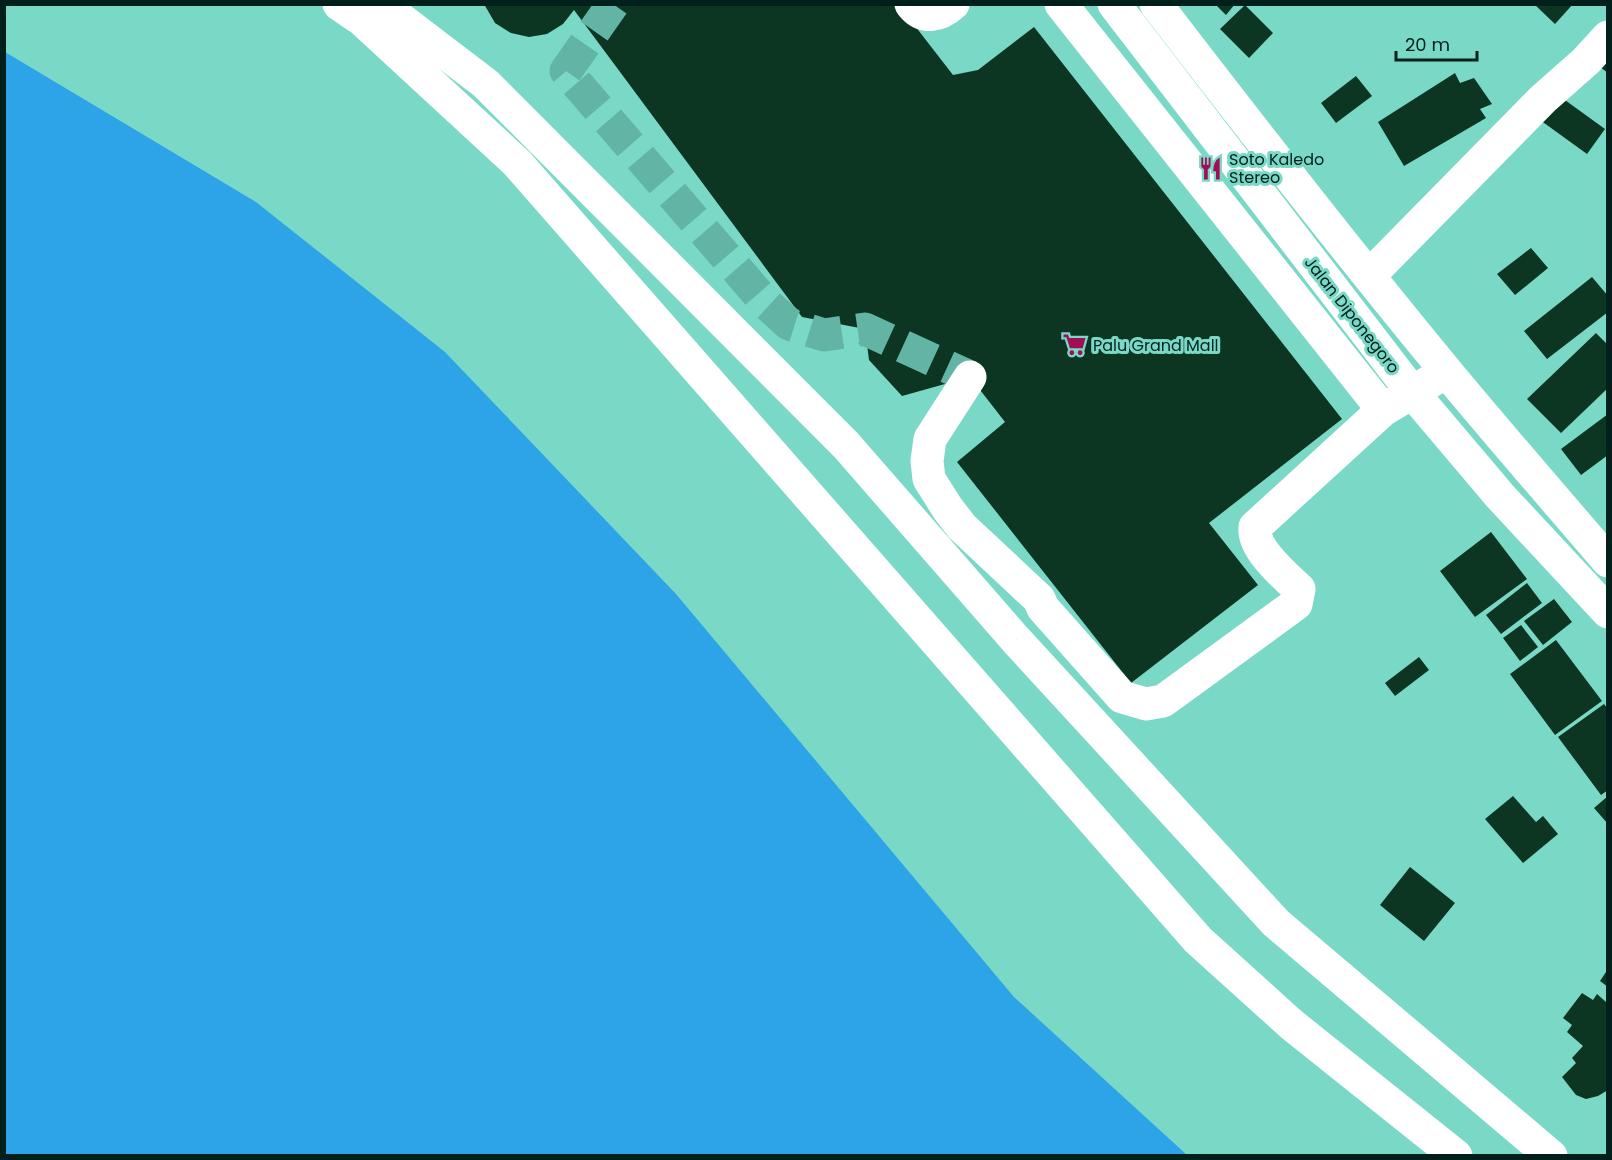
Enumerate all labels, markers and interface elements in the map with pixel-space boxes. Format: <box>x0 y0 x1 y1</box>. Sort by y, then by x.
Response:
scale bar <box>1396 24 1477 62</box>
text: 20 m <box>1405 32 1450 57</box>
place label: Soto Kaledo Stereo <box>1229 148 1324 189</box>
restaurant icon: Soto Kaledo Stereo <box>1198 155 1224 181</box>
street label: Jalan Diponegoro <box>1299 252 1405 378</box>
supermarket icon: Palu Grand Mall <box>1062 332 1088 358</box>
place label: Palu Grand Mall <box>1093 334 1219 357</box>

